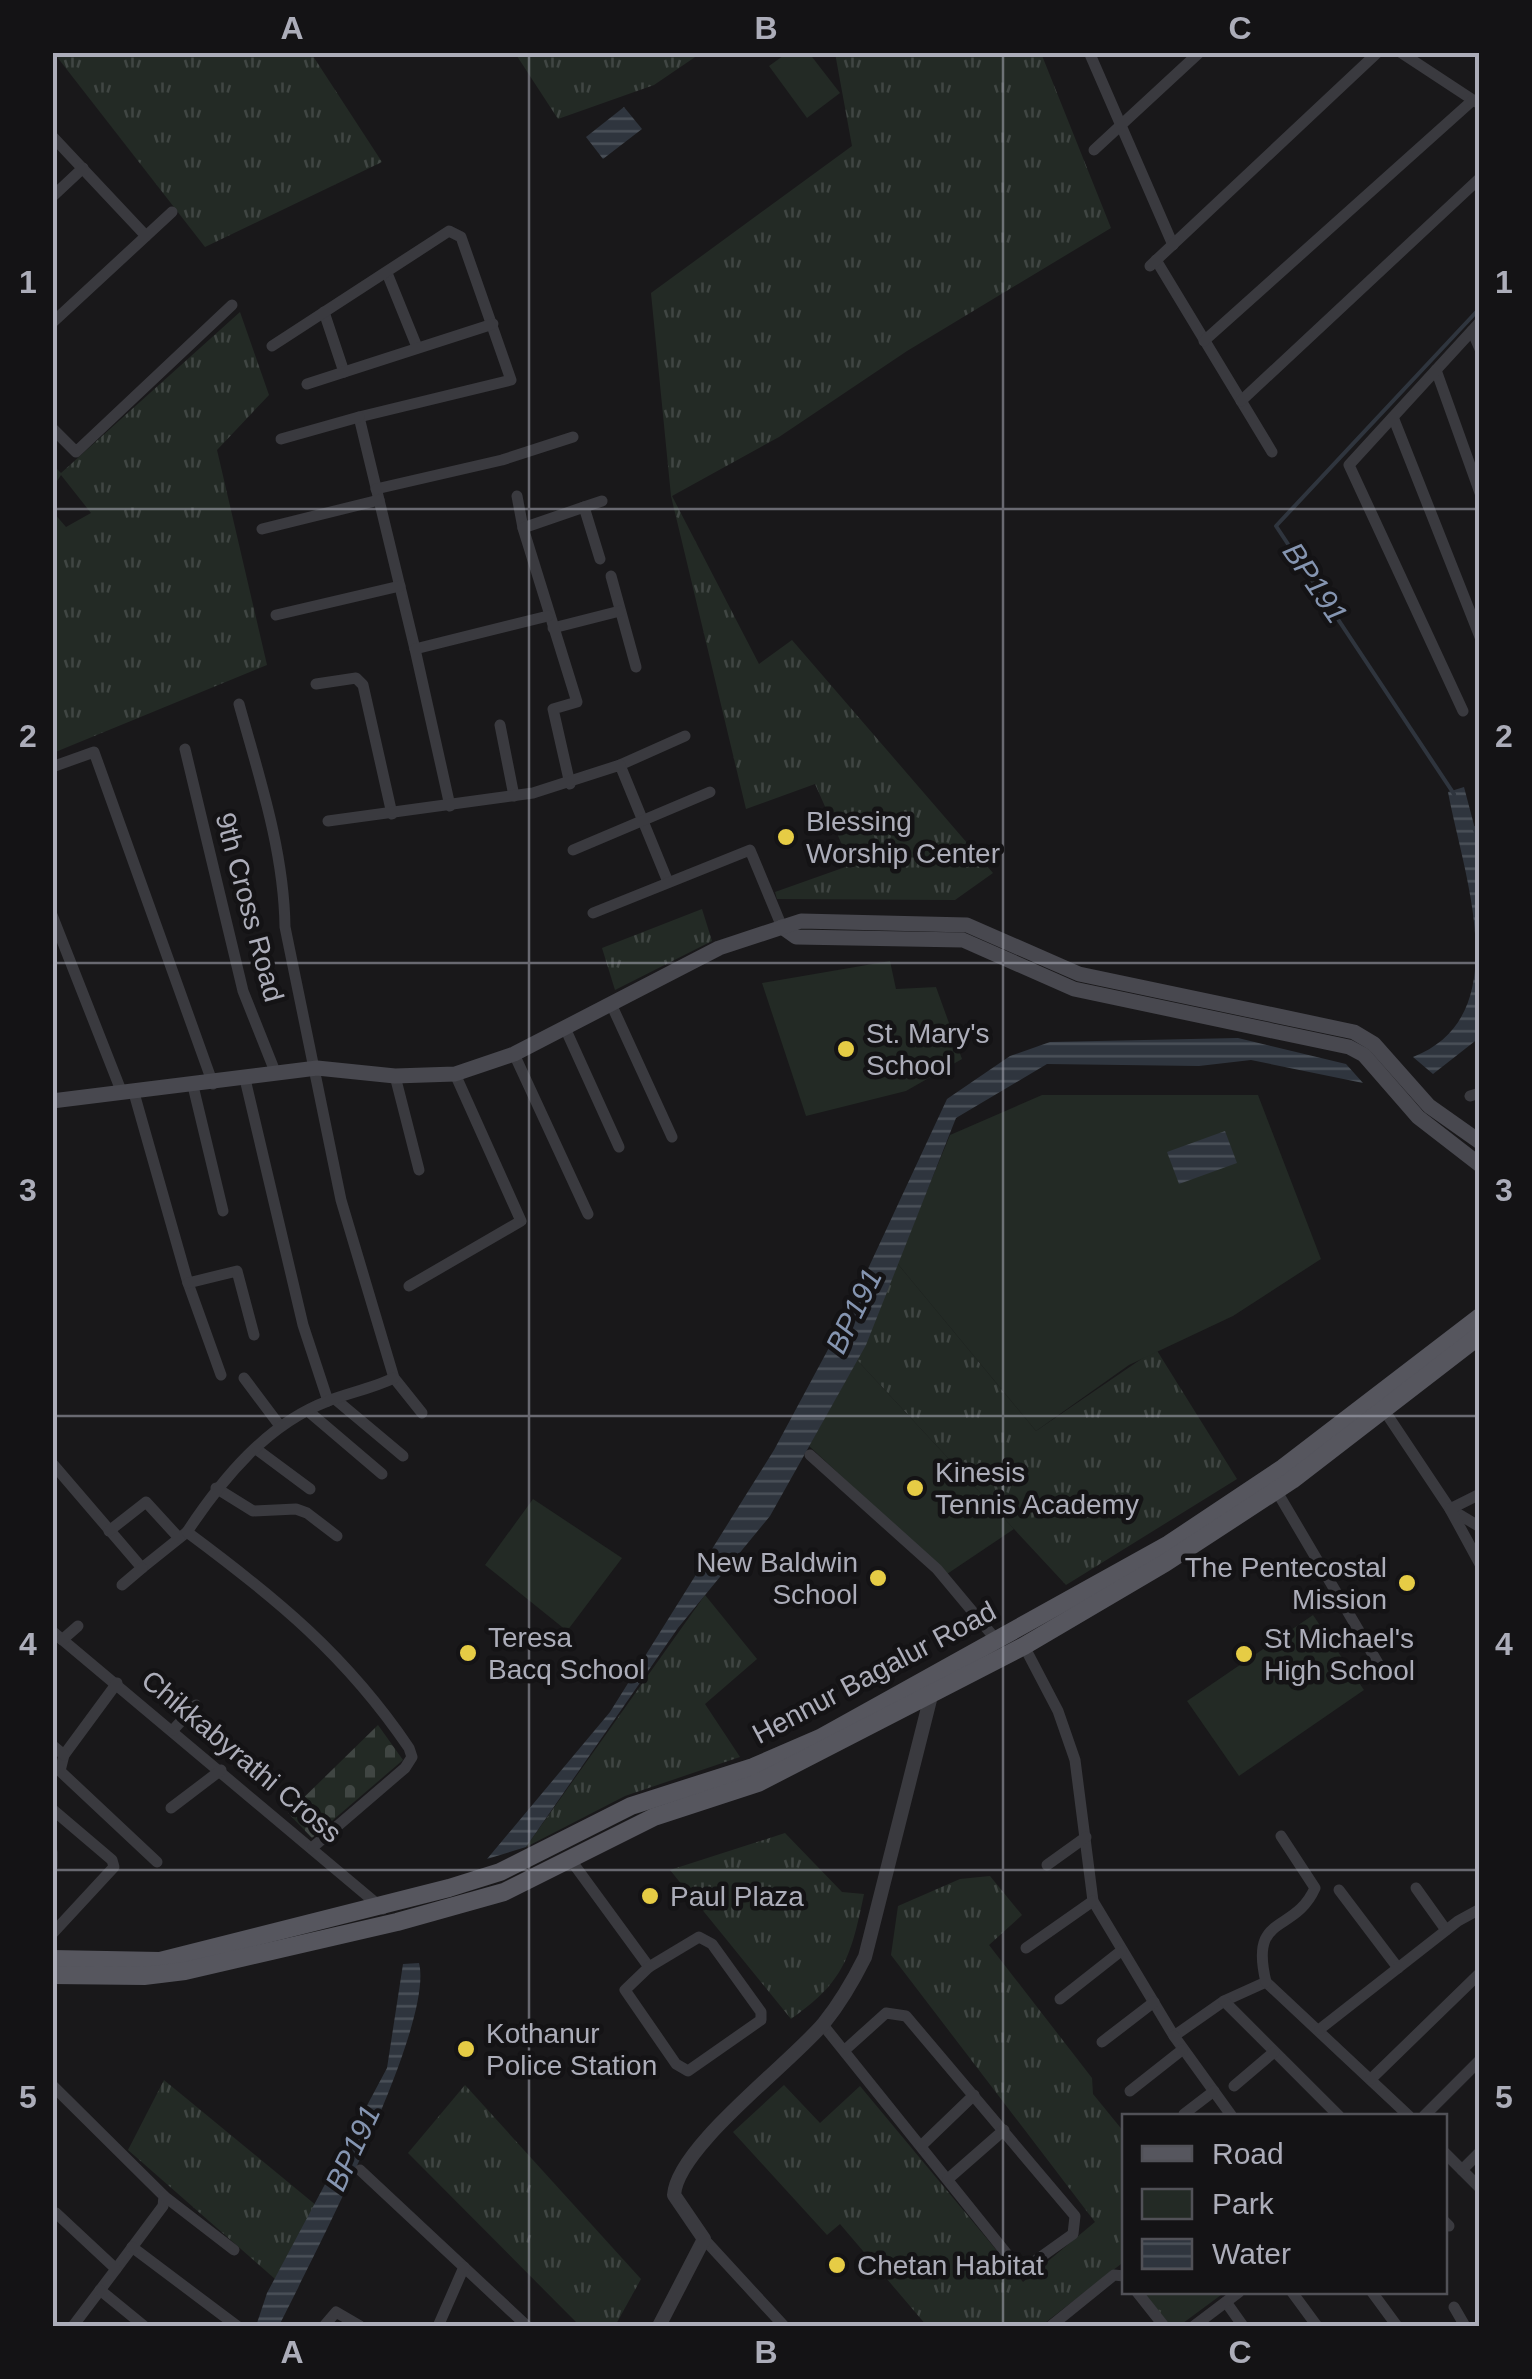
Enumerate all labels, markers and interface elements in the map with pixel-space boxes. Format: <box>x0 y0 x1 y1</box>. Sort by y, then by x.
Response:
text: A <box>280 10 304 46</box>
text: B <box>754 10 778 46</box>
text: C <box>1228 10 1252 46</box>
text: 1 <box>19 264 37 300</box>
text: 1 <box>1495 264 1513 300</box>
water label: BP191 <box>1277 536 1354 629</box>
text: 2 <box>19 718 37 754</box>
text: 2 <box>1495 718 1513 754</box>
place label: Blessing Worship Center <box>806 806 1000 869</box>
street label: 9th Cross Road <box>209 809 290 1005</box>
marker: Blessing Worship Center <box>775 826 797 848</box>
place label: St. Mary's School <box>866 1018 990 1081</box>
marker: St. Mary's School <box>835 1038 857 1060</box>
text: 3 <box>19 1172 37 1208</box>
text: 3 <box>1495 1172 1513 1208</box>
water label: BP191 <box>819 1263 888 1358</box>
place label: Kinesis Tennis Academy <box>935 1457 1139 1520</box>
marker: Kinesis Tennis Academy <box>904 1477 926 1499</box>
place label: New Baldwin School <box>696 1547 858 1610</box>
place label: The Pentecostal Mission <box>1185 1552 1387 1615</box>
marker: New Baldwin School <box>867 1567 889 1589</box>
marker: The Pentecostal Mission <box>1396 1572 1418 1594</box>
street label: Hennur Bagalur Road <box>747 1595 1001 1750</box>
place label: Teresa Bacq School <box>488 1622 645 1685</box>
place label: St Michael's High School <box>1264 1623 1415 1686</box>
text: 4 <box>19 1626 37 1662</box>
text: 4 <box>1495 1626 1513 1662</box>
marker: Teresa Bacq School <box>457 1642 479 1664</box>
marker: St Michael's High School <box>1233 1643 1255 1665</box>
street label: Chikkabyrathi Cross <box>136 1664 348 1849</box>
place label: Paul Plaza <box>670 1881 804 1912</box>
marker: Paul Plaza <box>639 1885 661 1907</box>
place label: Kothanur Police Station <box>486 2018 657 2081</box>
marker: Kothanur Police Station <box>455 2038 477 2060</box>
text: 5 <box>19 2079 37 2115</box>
text: 5 <box>1495 2079 1513 2115</box>
water label: BP191 <box>319 2100 387 2196</box>
legend <box>1122 2114 1447 2294</box>
text: Road <box>1212 2137 1284 2170</box>
text: Park <box>1212 2187 1275 2220</box>
text: Water <box>1212 2237 1291 2270</box>
place label: Chetan Habitat <box>857 2250 1044 2281</box>
marker: Chetan Habitat <box>826 2254 848 2276</box>
text: A <box>280 2334 304 2370</box>
text: B <box>754 2334 778 2370</box>
text: C <box>1228 2334 1252 2370</box>

